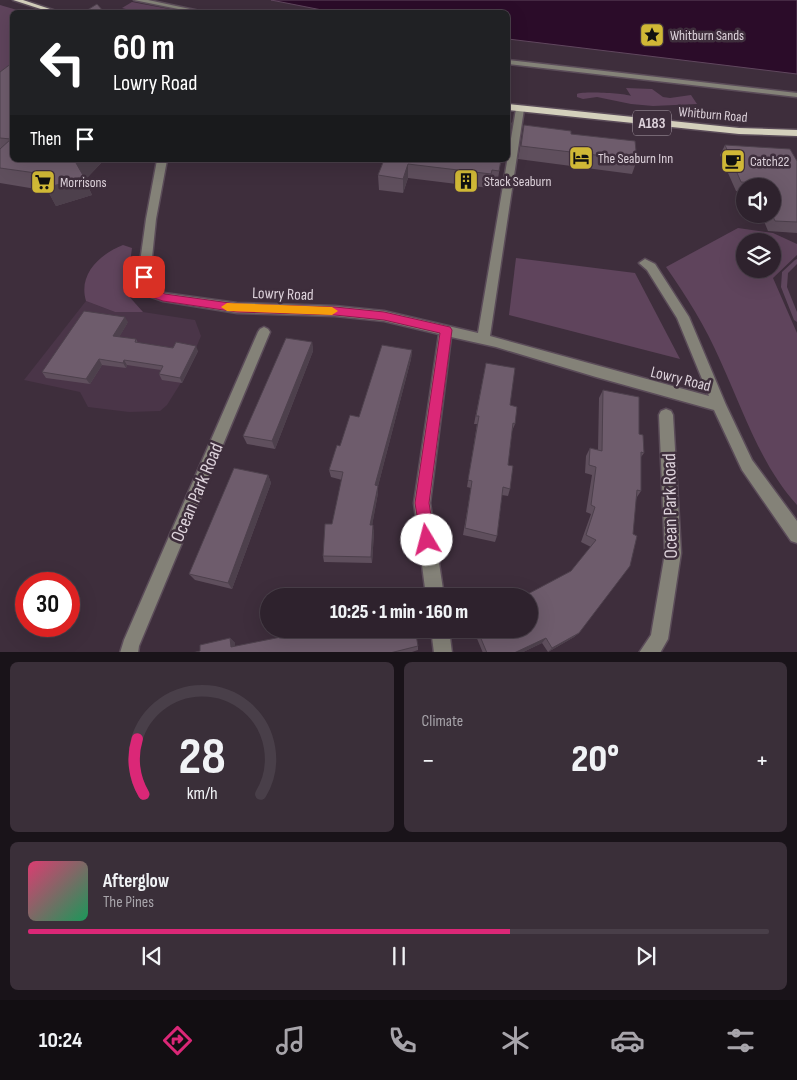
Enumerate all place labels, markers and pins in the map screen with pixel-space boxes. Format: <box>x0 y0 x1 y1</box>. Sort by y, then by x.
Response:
place icon: Whitburn Sands <box>639 22 665 48</box>
place label: Whitburn Sands <box>670 27 744 44</box>
hotel icon: The Seaburn Inn <box>568 145 594 171</box>
cafe icon: Catch22 <box>720 148 746 174</box>
place label: The Seaburn Inn <box>598 150 673 167</box>
place label: Catch22 <box>750 153 789 170</box>
building icon: Stack Seaburn <box>453 168 479 194</box>
supermarket icon: Morrisons <box>30 169 56 195</box>
place label: Stack Seaburn <box>484 173 551 190</box>
place label: Morrisons <box>60 174 107 191</box>
pin <box>123 256 165 298</box>

